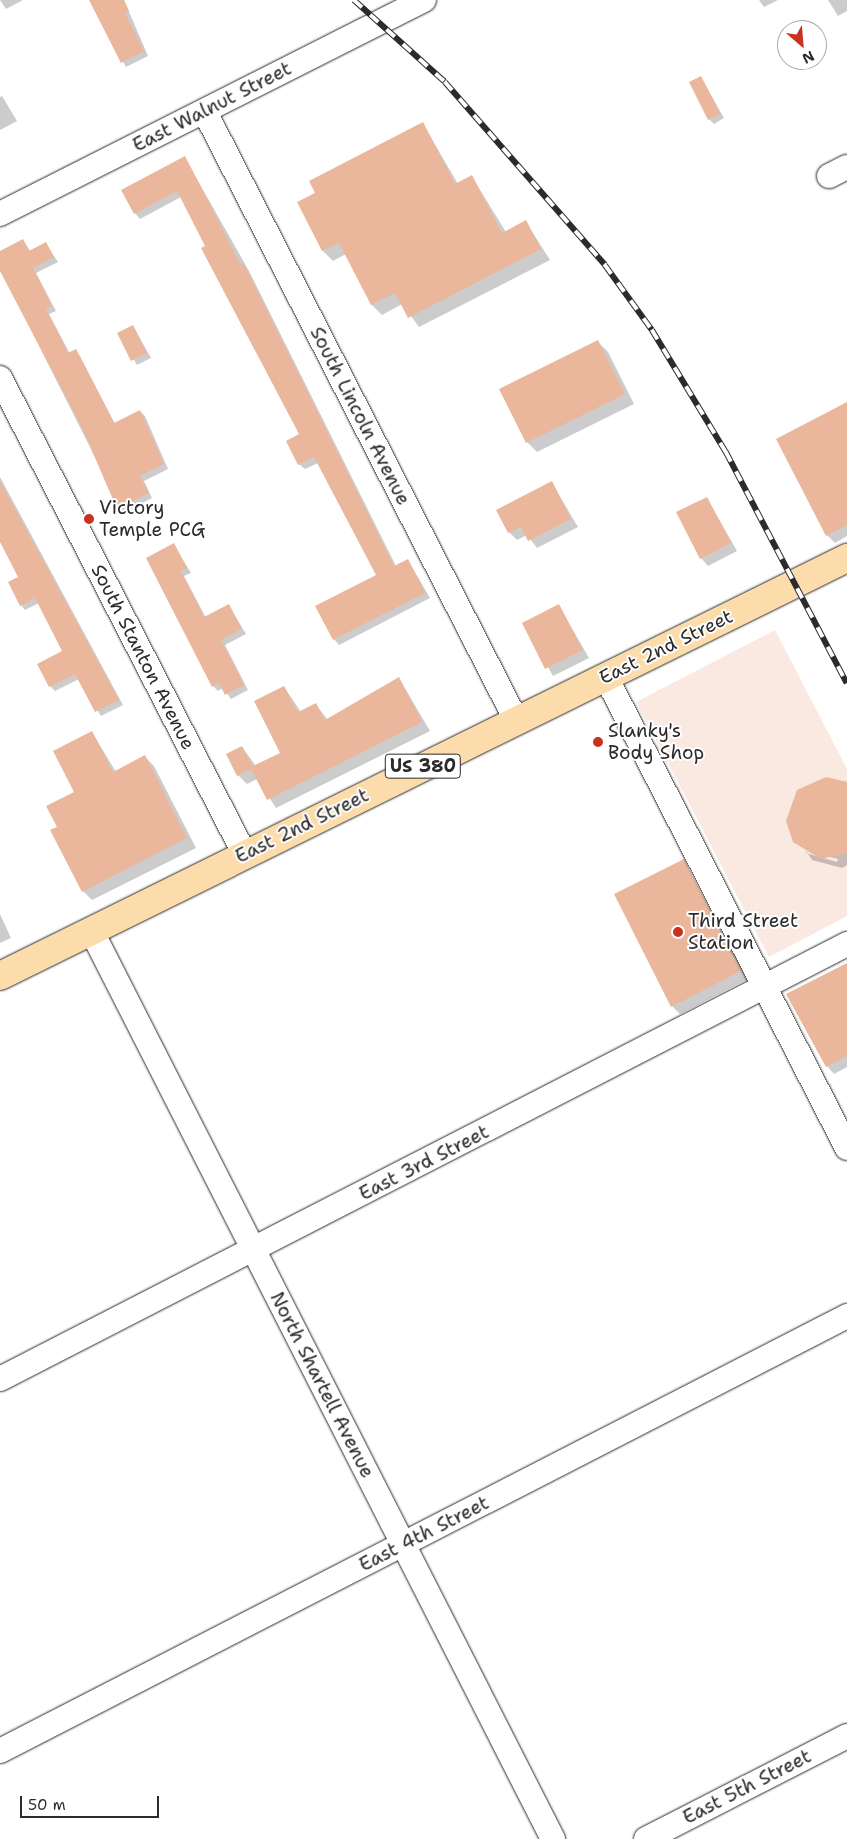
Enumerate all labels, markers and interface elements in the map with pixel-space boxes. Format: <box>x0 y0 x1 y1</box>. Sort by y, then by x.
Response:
north arrow <box>777 20 827 70</box>
text: N <box>799 47 817 68</box>
street label: East Walnut Street <box>129 57 295 157</box>
street label: South Lincoln Avenue <box>305 323 415 509</box>
place label: Victory Temple PCG <box>99 497 205 541</box>
marker: Victory Temple PCG <box>83 513 95 525</box>
street label: South Stanton Avenue <box>86 561 200 753</box>
street label: East 2nd Street <box>596 605 736 689</box>
place label: Slanky's Body Shop <box>608 720 704 764</box>
marker: Slanky's Body Shop <box>592 736 604 748</box>
road number: US 380 <box>384 750 462 781</box>
street label: East 2nd Street <box>232 784 372 868</box>
place label: Third Street Station <box>688 910 798 954</box>
marker: Third Street Station <box>672 926 684 938</box>
street label: East 3rd Street <box>355 1121 493 1205</box>
street label: North Shartell Avenue <box>265 1288 379 1482</box>
street label: East 4th Street <box>355 1491 493 1577</box>
street label: East 5th Street <box>679 1745 815 1829</box>
scale bar <box>22 1786 161 1818</box>
text: 50 m <box>28 1795 66 1815</box>

